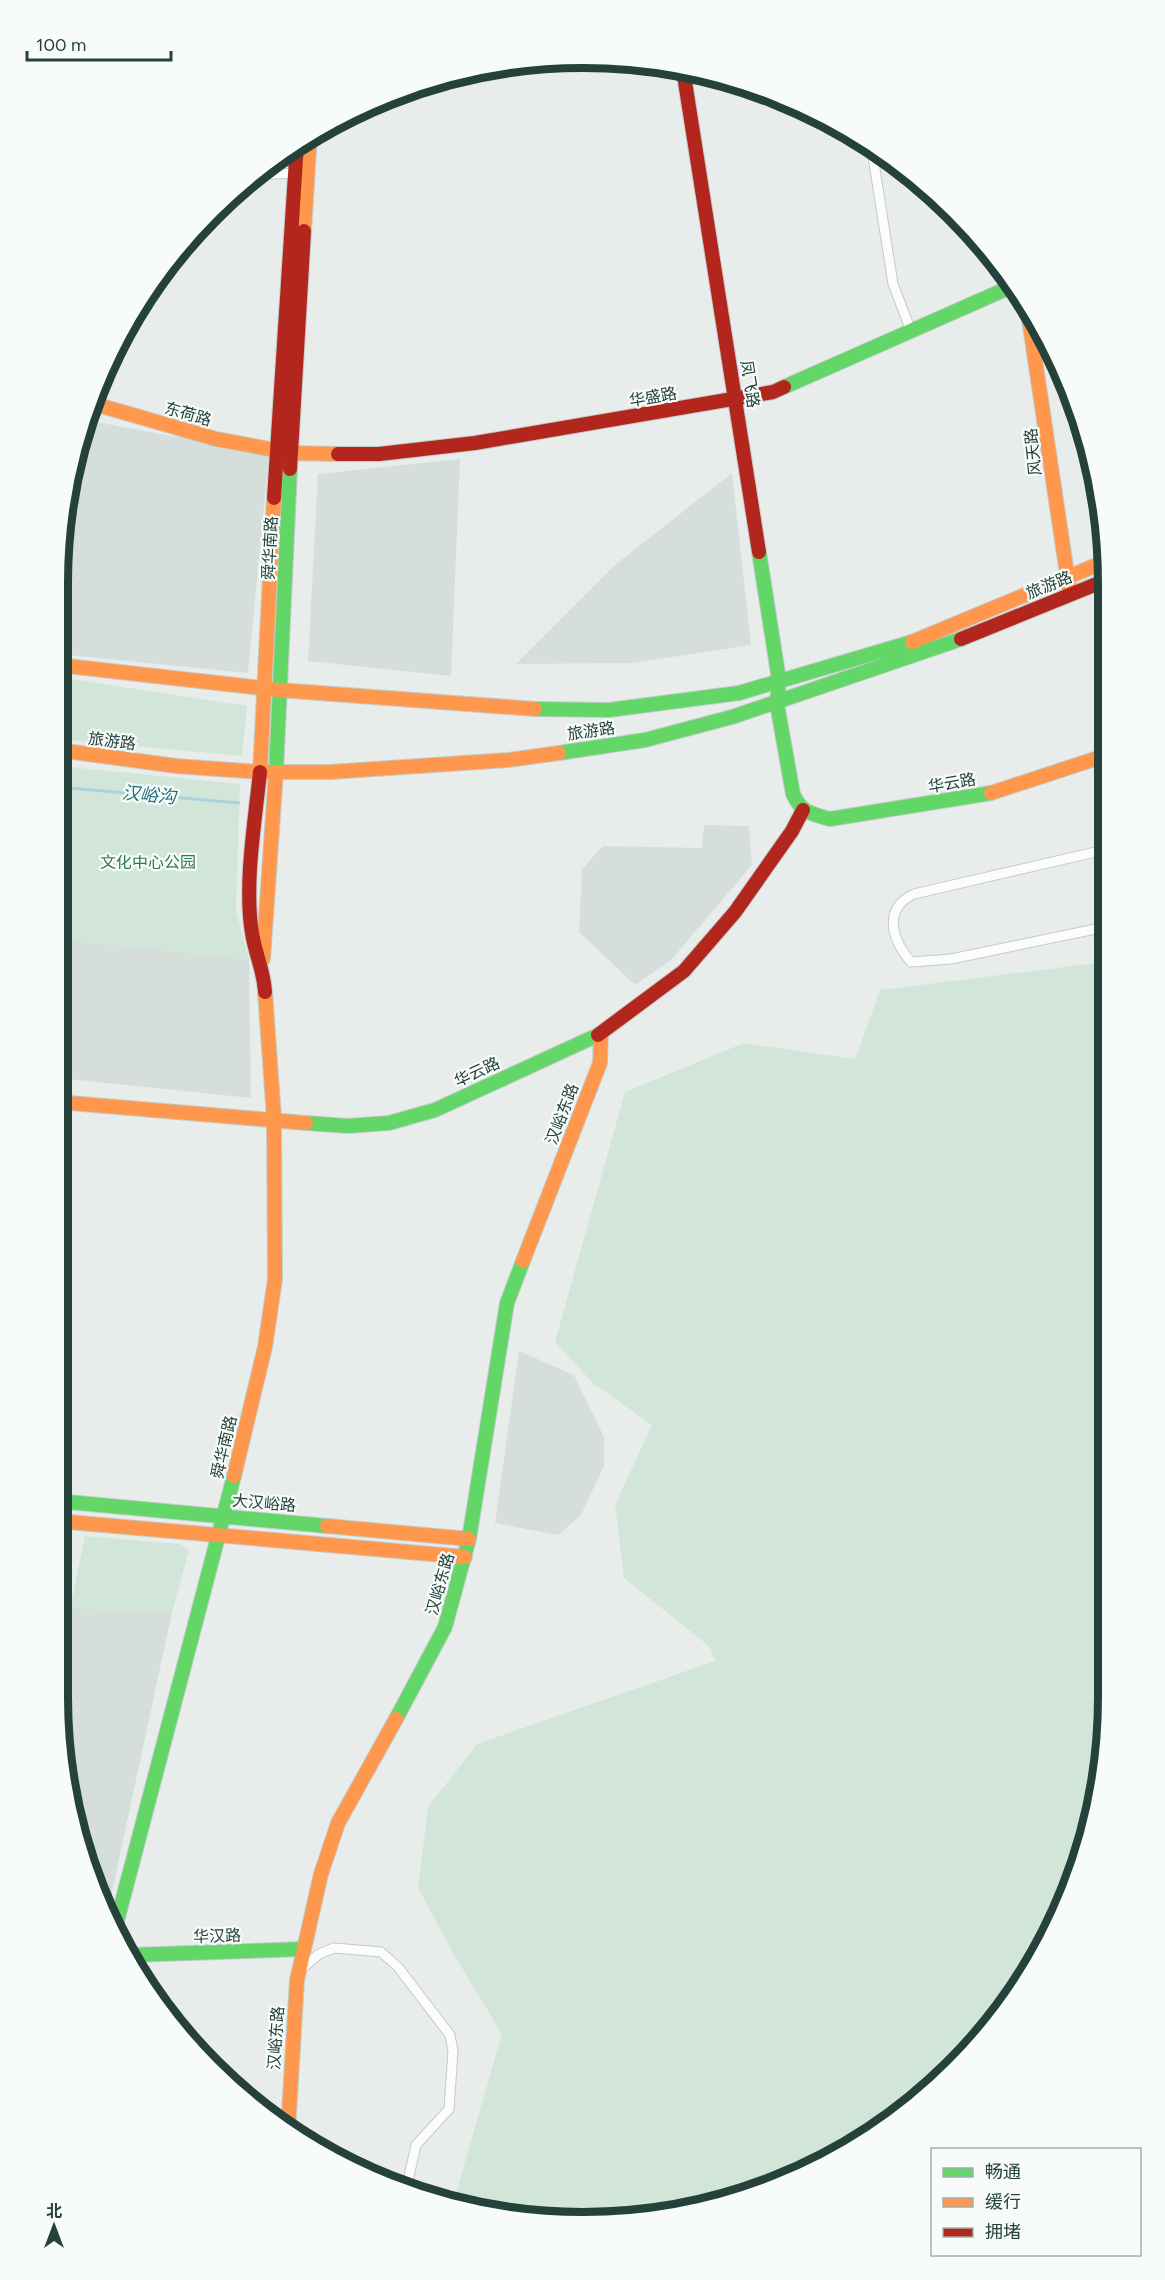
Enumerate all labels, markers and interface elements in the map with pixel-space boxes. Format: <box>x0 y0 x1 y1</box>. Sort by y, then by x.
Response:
scale bar <box>27 24 171 62</box>
text: 100 m <box>36 34 86 56</box>
street label: 凤飞路 <box>737 359 763 409</box>
street label: 华盛路 <box>628 383 678 411</box>
street label: 东荷路 <box>162 398 214 430</box>
street label: 风天路 <box>1021 427 1045 477</box>
street label: 舜华南路 <box>259 516 281 580</box>
street label: 旅游路 <box>1023 567 1075 603</box>
street label: 旅游路 <box>566 718 616 744</box>
street label: 旅游路 <box>87 729 137 753</box>
street label: 华云路 <box>927 769 977 797</box>
water label: 汉峪沟 <box>121 782 179 808</box>
park label: 文化中心公园 <box>100 853 196 872</box>
street label: 华云路 <box>451 1053 503 1091</box>
street label: 汉峪东路 <box>542 1081 582 1147</box>
street label: 舜华南路 <box>208 1414 240 1480</box>
street label: 大汉峪路 <box>231 1491 297 1515</box>
street label: 汉峪东路 <box>422 1551 458 1617</box>
street label: 华汉路 <box>193 1926 241 1946</box>
street label: 汉峪东路 <box>264 2005 288 2071</box>
legend <box>931 2148 1141 2256</box>
text: 畅通 <box>985 2161 1021 2183</box>
text: 缓行 <box>985 2191 1021 2213</box>
north arrow <box>24 2196 84 2256</box>
text: 北 <box>46 2202 62 2221</box>
text: 拥堵 <box>985 2221 1021 2243</box>

